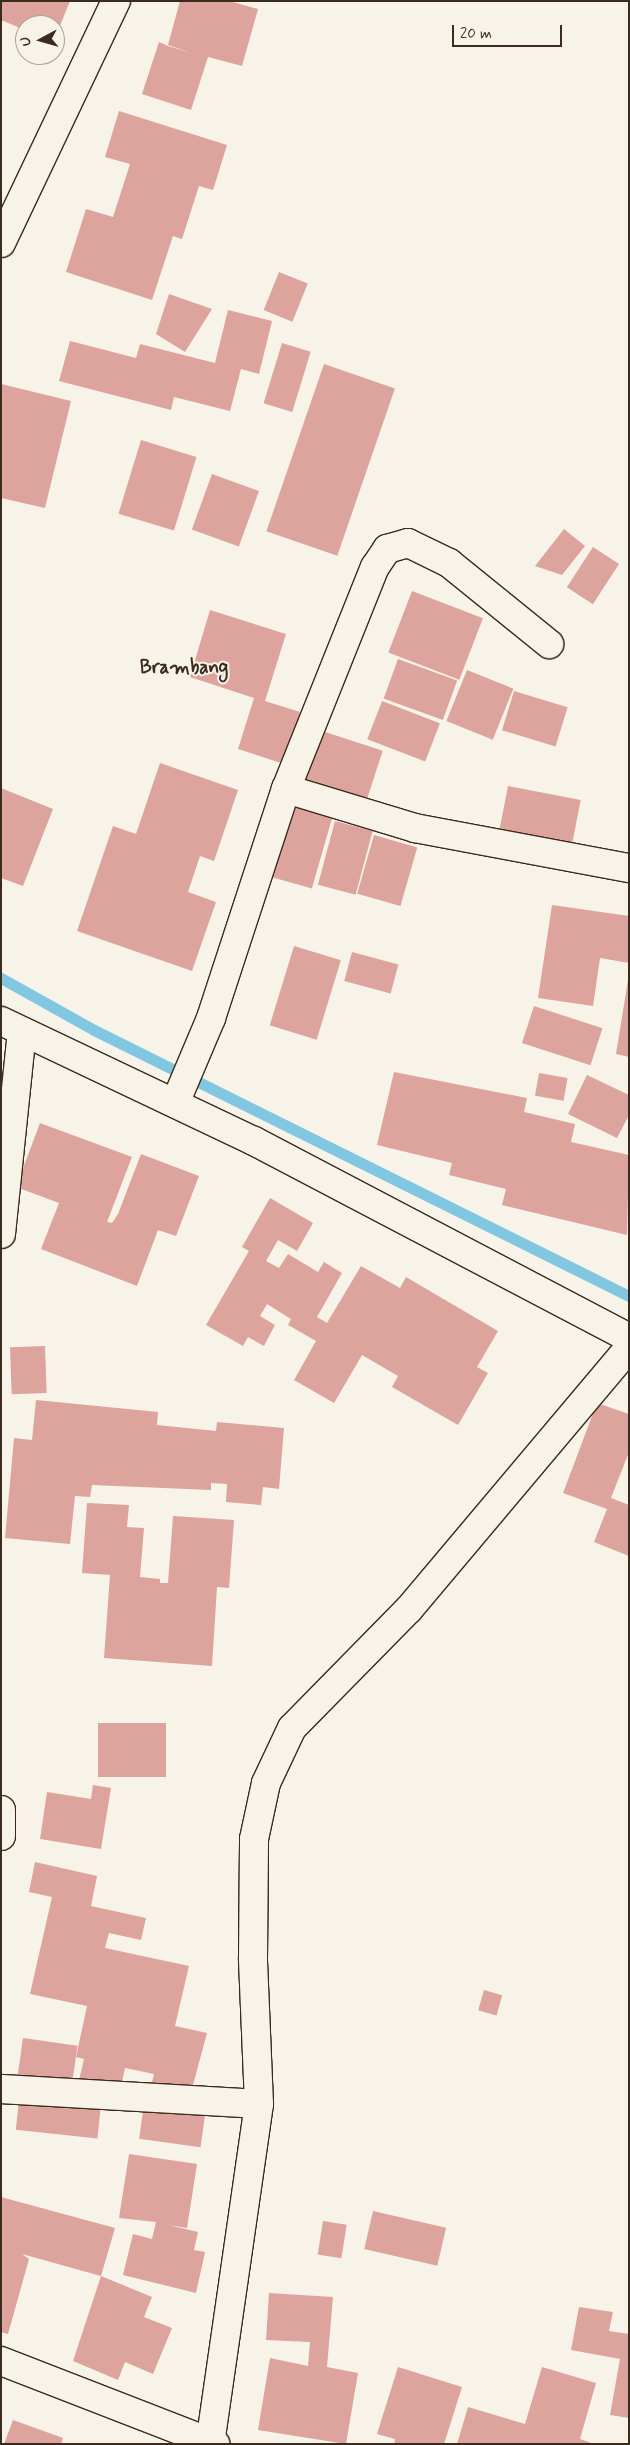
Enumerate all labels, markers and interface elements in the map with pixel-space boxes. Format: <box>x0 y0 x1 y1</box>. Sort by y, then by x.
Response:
north arrow <box>15 15 65 65</box>
scale bar <box>455 15 565 47</box>
text: 20 m <box>460 24 492 44</box>
text: U <box>17 36 36 47</box>
district label: Brambang <box>140 657 228 679</box>

